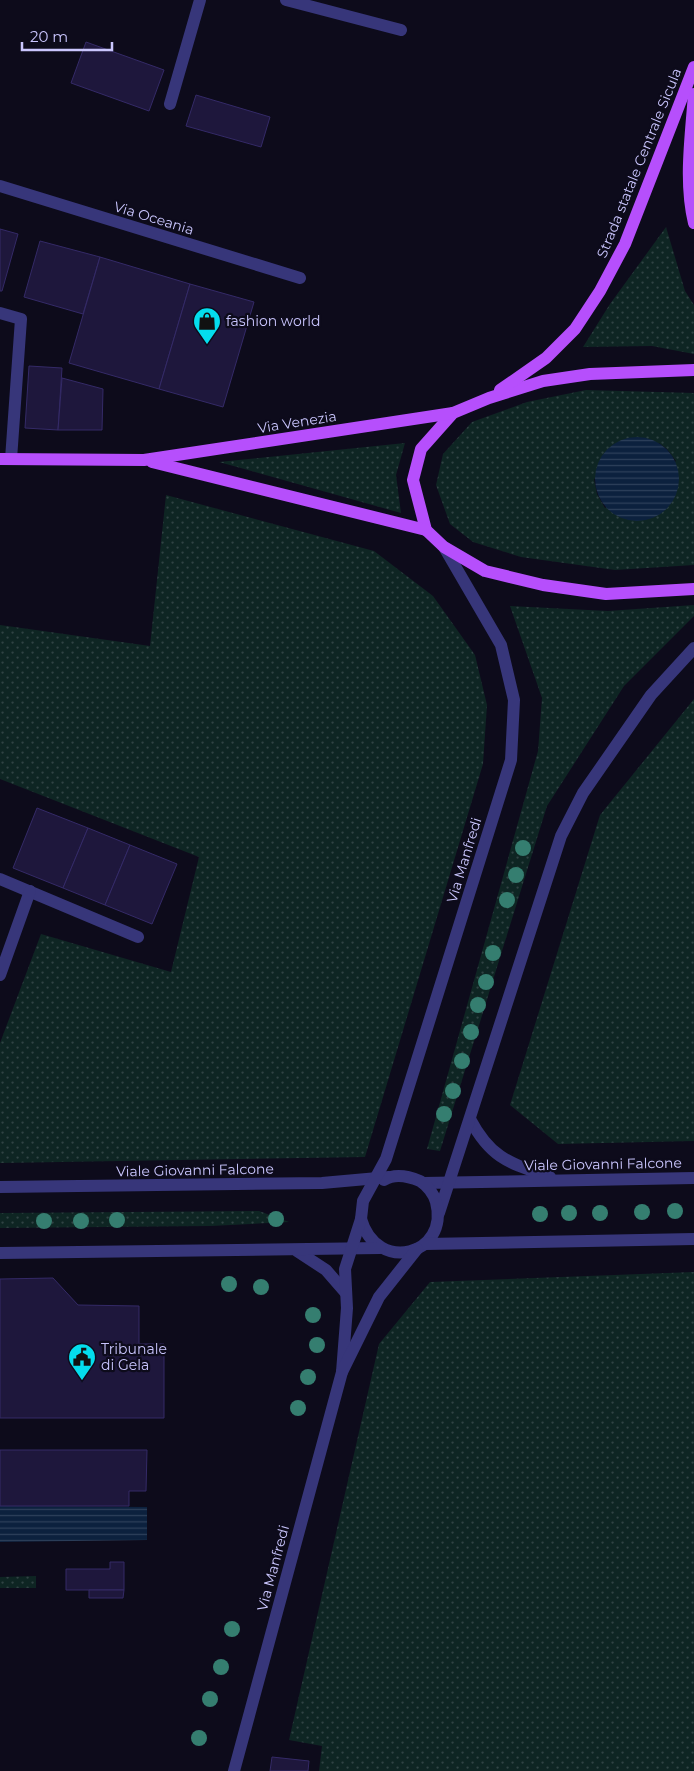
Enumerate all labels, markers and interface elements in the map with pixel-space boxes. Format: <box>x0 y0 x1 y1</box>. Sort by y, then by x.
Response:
scale bar <box>22 20 112 52</box>
text: 20 m <box>30 27 68 46</box>
street label: Strada statale Centrale Sicula <box>593 65 685 261</box>
street label: Via Oceania <box>112 197 196 239</box>
shop icon: fashion world <box>192 306 222 345</box>
place label: fashion world <box>226 312 320 330</box>
street label: Via Venezia <box>256 407 338 437</box>
street label: Via Manfredi <box>442 815 486 905</box>
street label: Viale Giovanni Falcone <box>524 1154 682 1174</box>
street label: Viale Giovanni Falcone <box>116 1160 274 1180</box>
place label: Tribunale di Gela <box>101 1340 167 1374</box>
public building icon: Tribunale di Gela <box>67 1342 97 1381</box>
street label: Via Manfredi <box>253 1523 293 1613</box>

